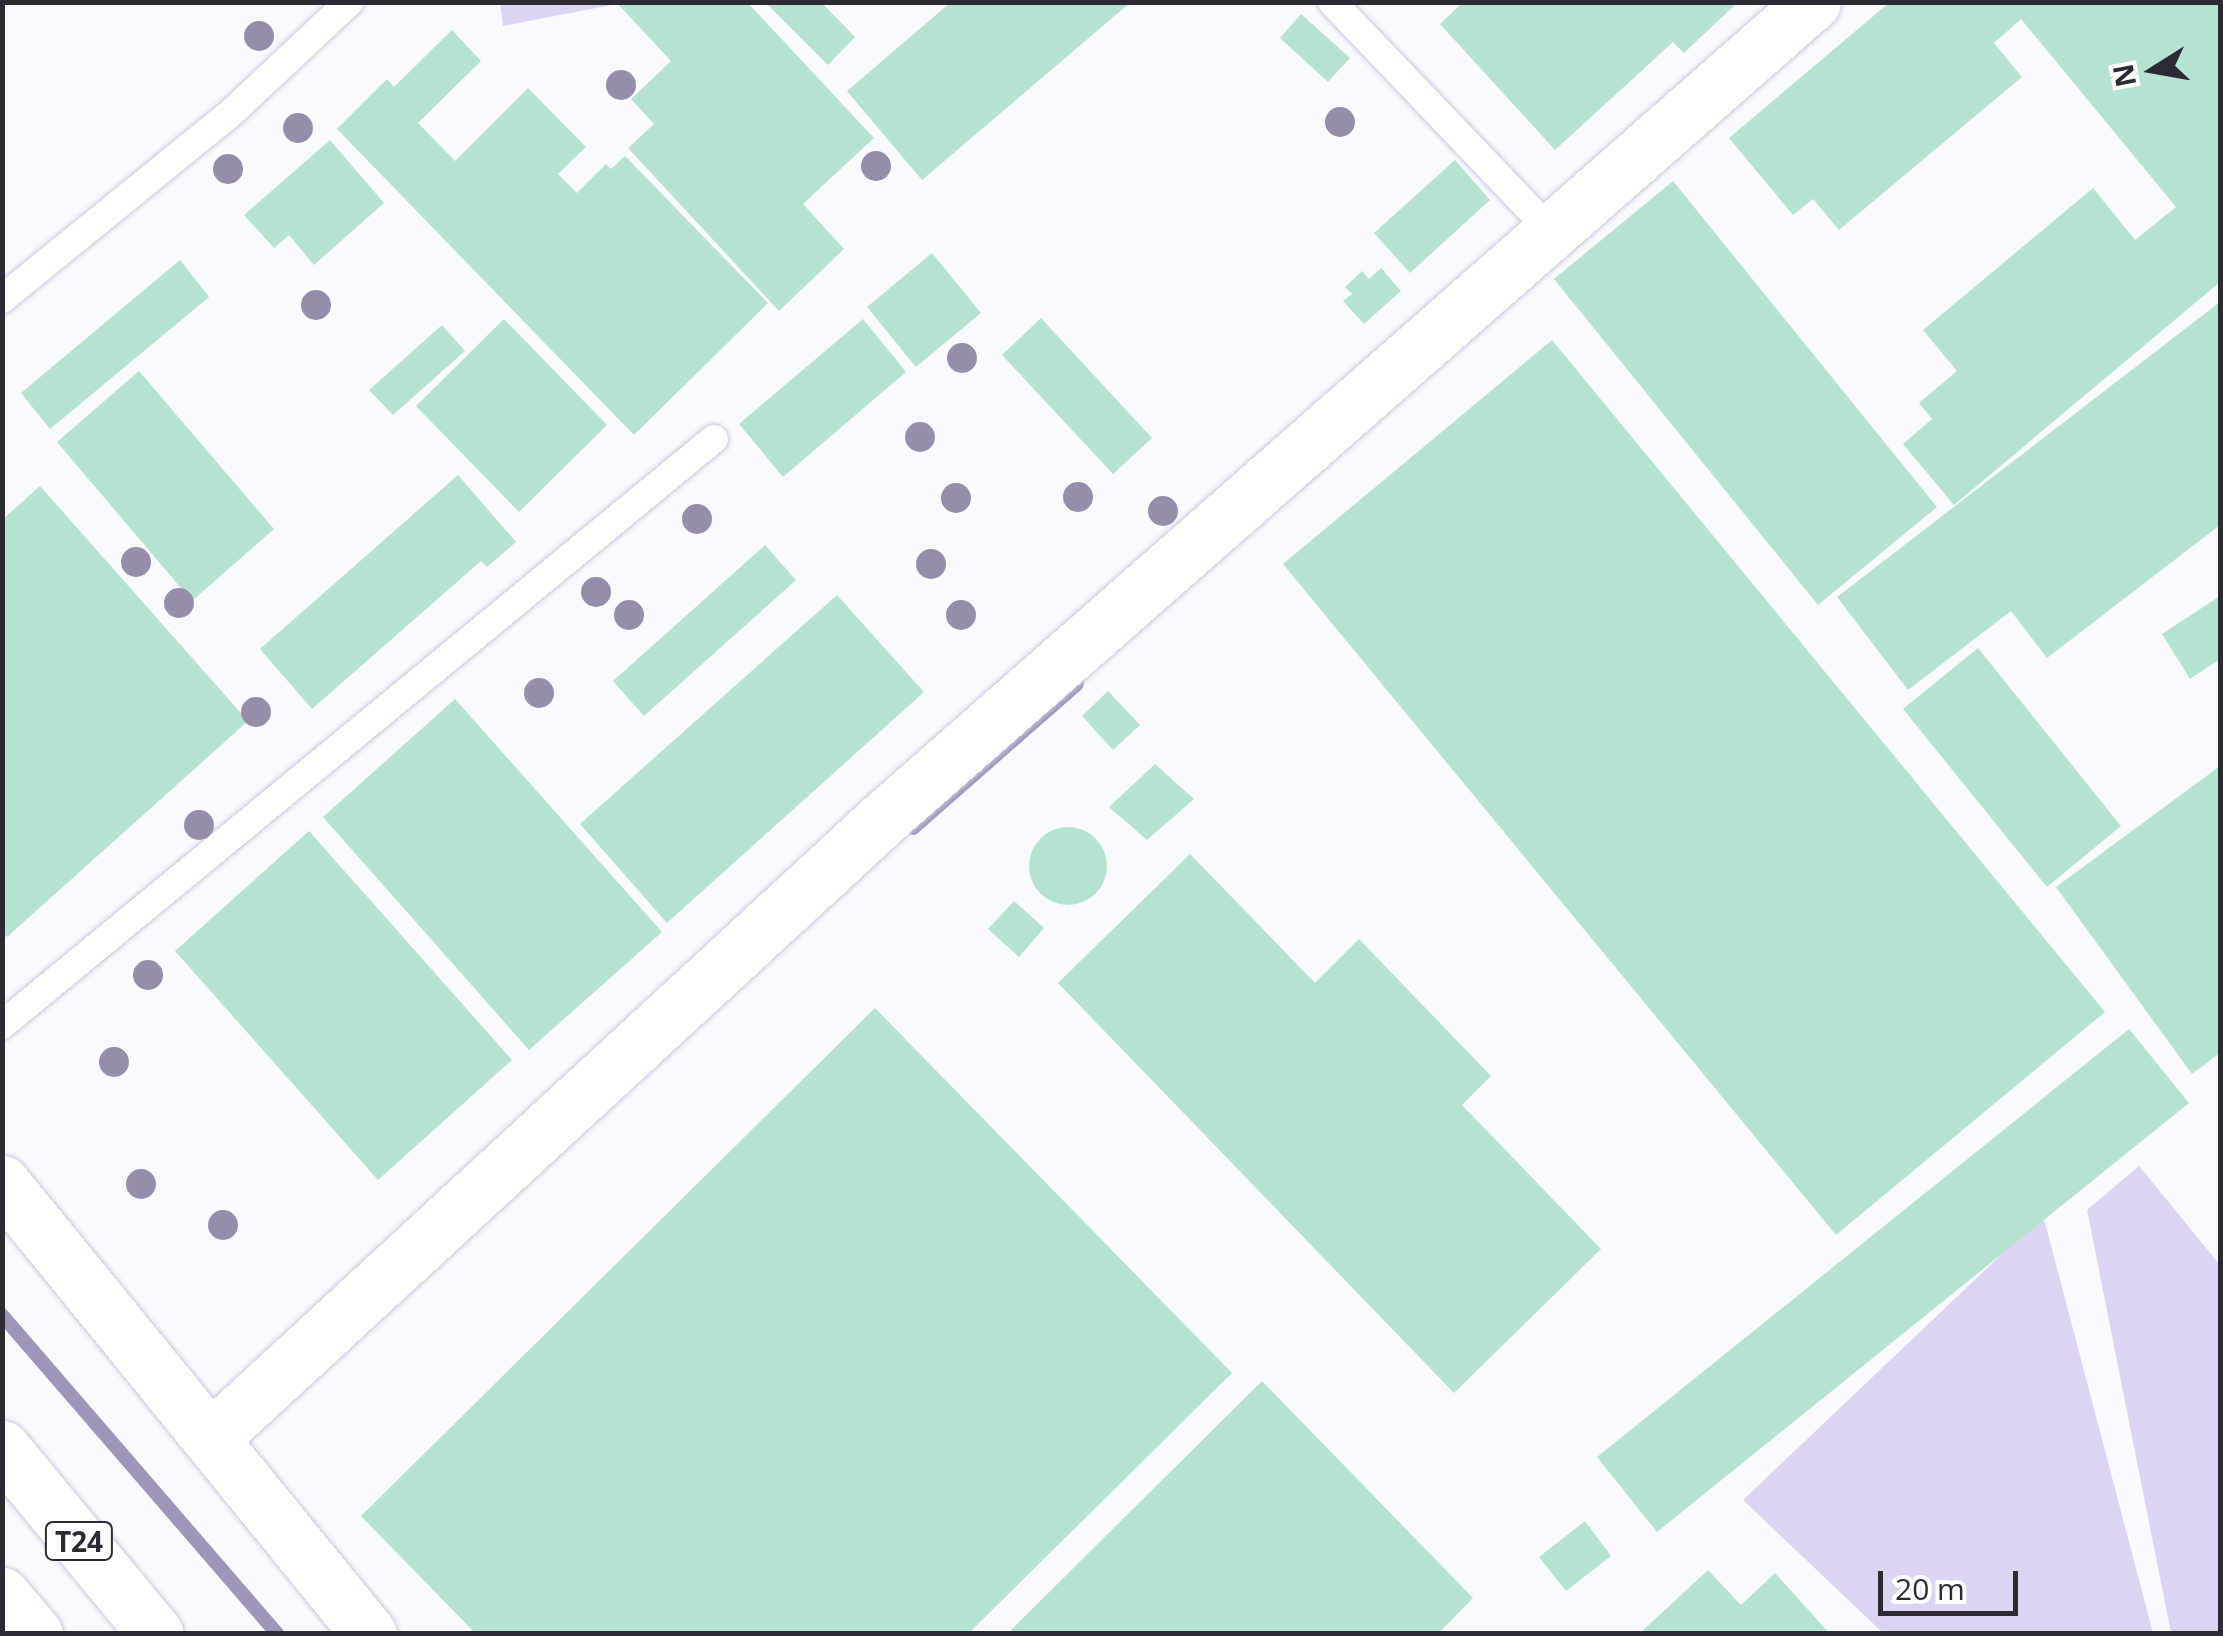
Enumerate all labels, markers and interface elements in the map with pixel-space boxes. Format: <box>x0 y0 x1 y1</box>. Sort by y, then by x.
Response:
north arrow <box>2103 20 2203 120</box>
text: N <box>2103 61 2144 91</box>
road number: T24 <box>44 1518 114 1564</box>
scale bar <box>1883 1551 2023 1613</box>
text: 20 m <box>1895 1568 1965 1609</box>

